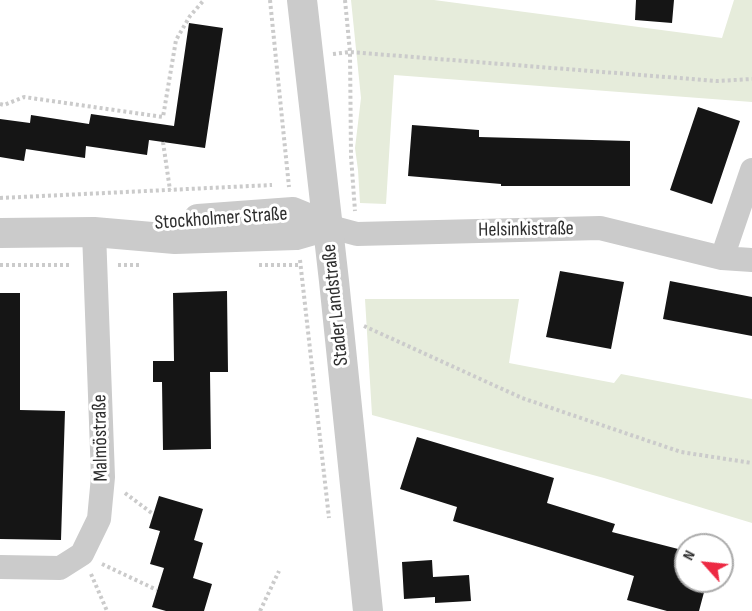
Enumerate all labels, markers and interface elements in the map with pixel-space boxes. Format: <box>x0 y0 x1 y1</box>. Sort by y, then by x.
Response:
street label: Stockholmer Straße <box>154 202 288 236</box>
street label: Helsinkistraße <box>478 217 574 243</box>
street label: Stader Landstraße <box>318 243 354 367</box>
street label: Malmöstraße <box>88 394 114 482</box>
north arrow <box>674 533 734 593</box>
text: N <box>679 547 700 564</box>

